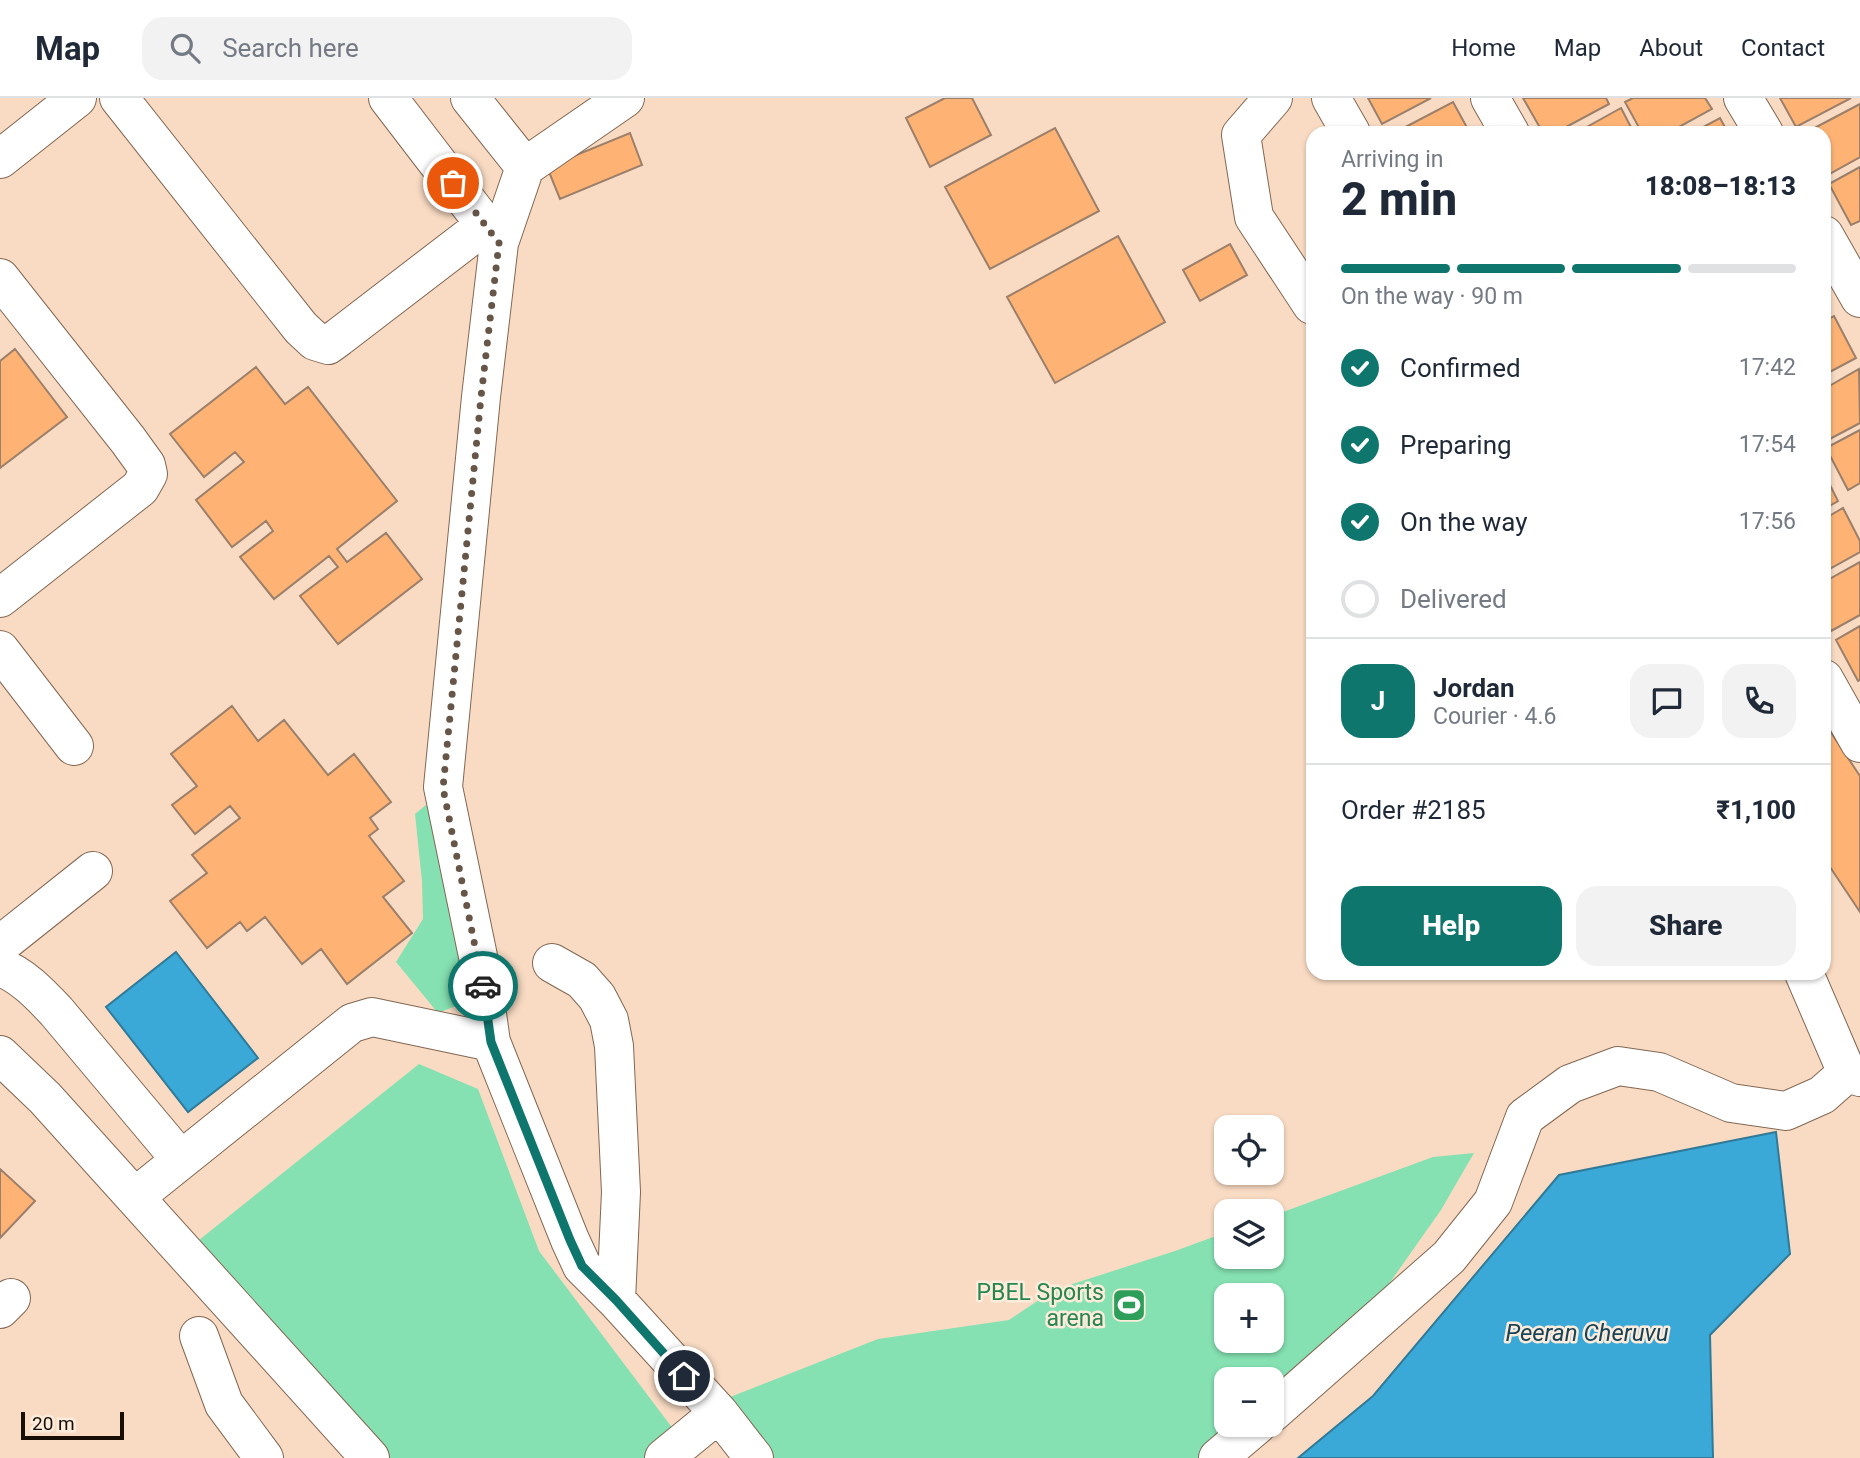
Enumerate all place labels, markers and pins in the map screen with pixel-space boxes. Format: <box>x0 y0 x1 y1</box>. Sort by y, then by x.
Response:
pin <box>423 153 483 213</box>
place label: PBEL Sports arena <box>977 1279 1104 1332</box>
sports icon: PBEL Sports arena <box>1110 1286 1148 1324</box>
pin <box>654 1346 714 1406</box>

